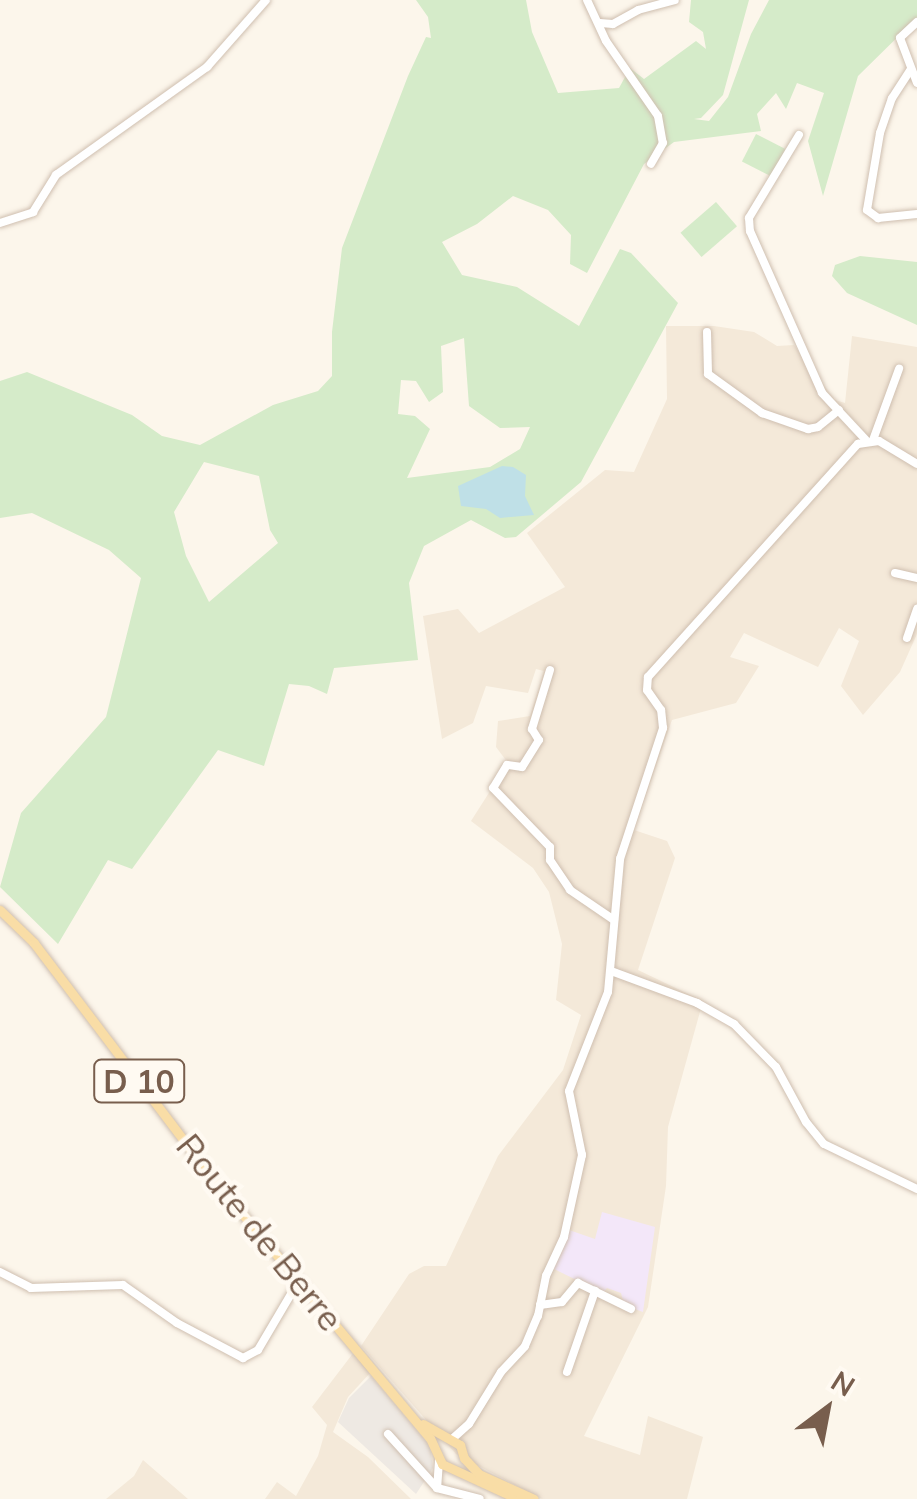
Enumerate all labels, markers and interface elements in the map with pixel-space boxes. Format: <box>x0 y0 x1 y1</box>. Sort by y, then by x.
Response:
road number: D 10 <box>92 1054 186 1108</box>
street label: Route de Berre <box>168 1125 352 1339</box>
north arrow <box>777 1359 877 1459</box>
text: N <box>825 1363 861 1404</box>

